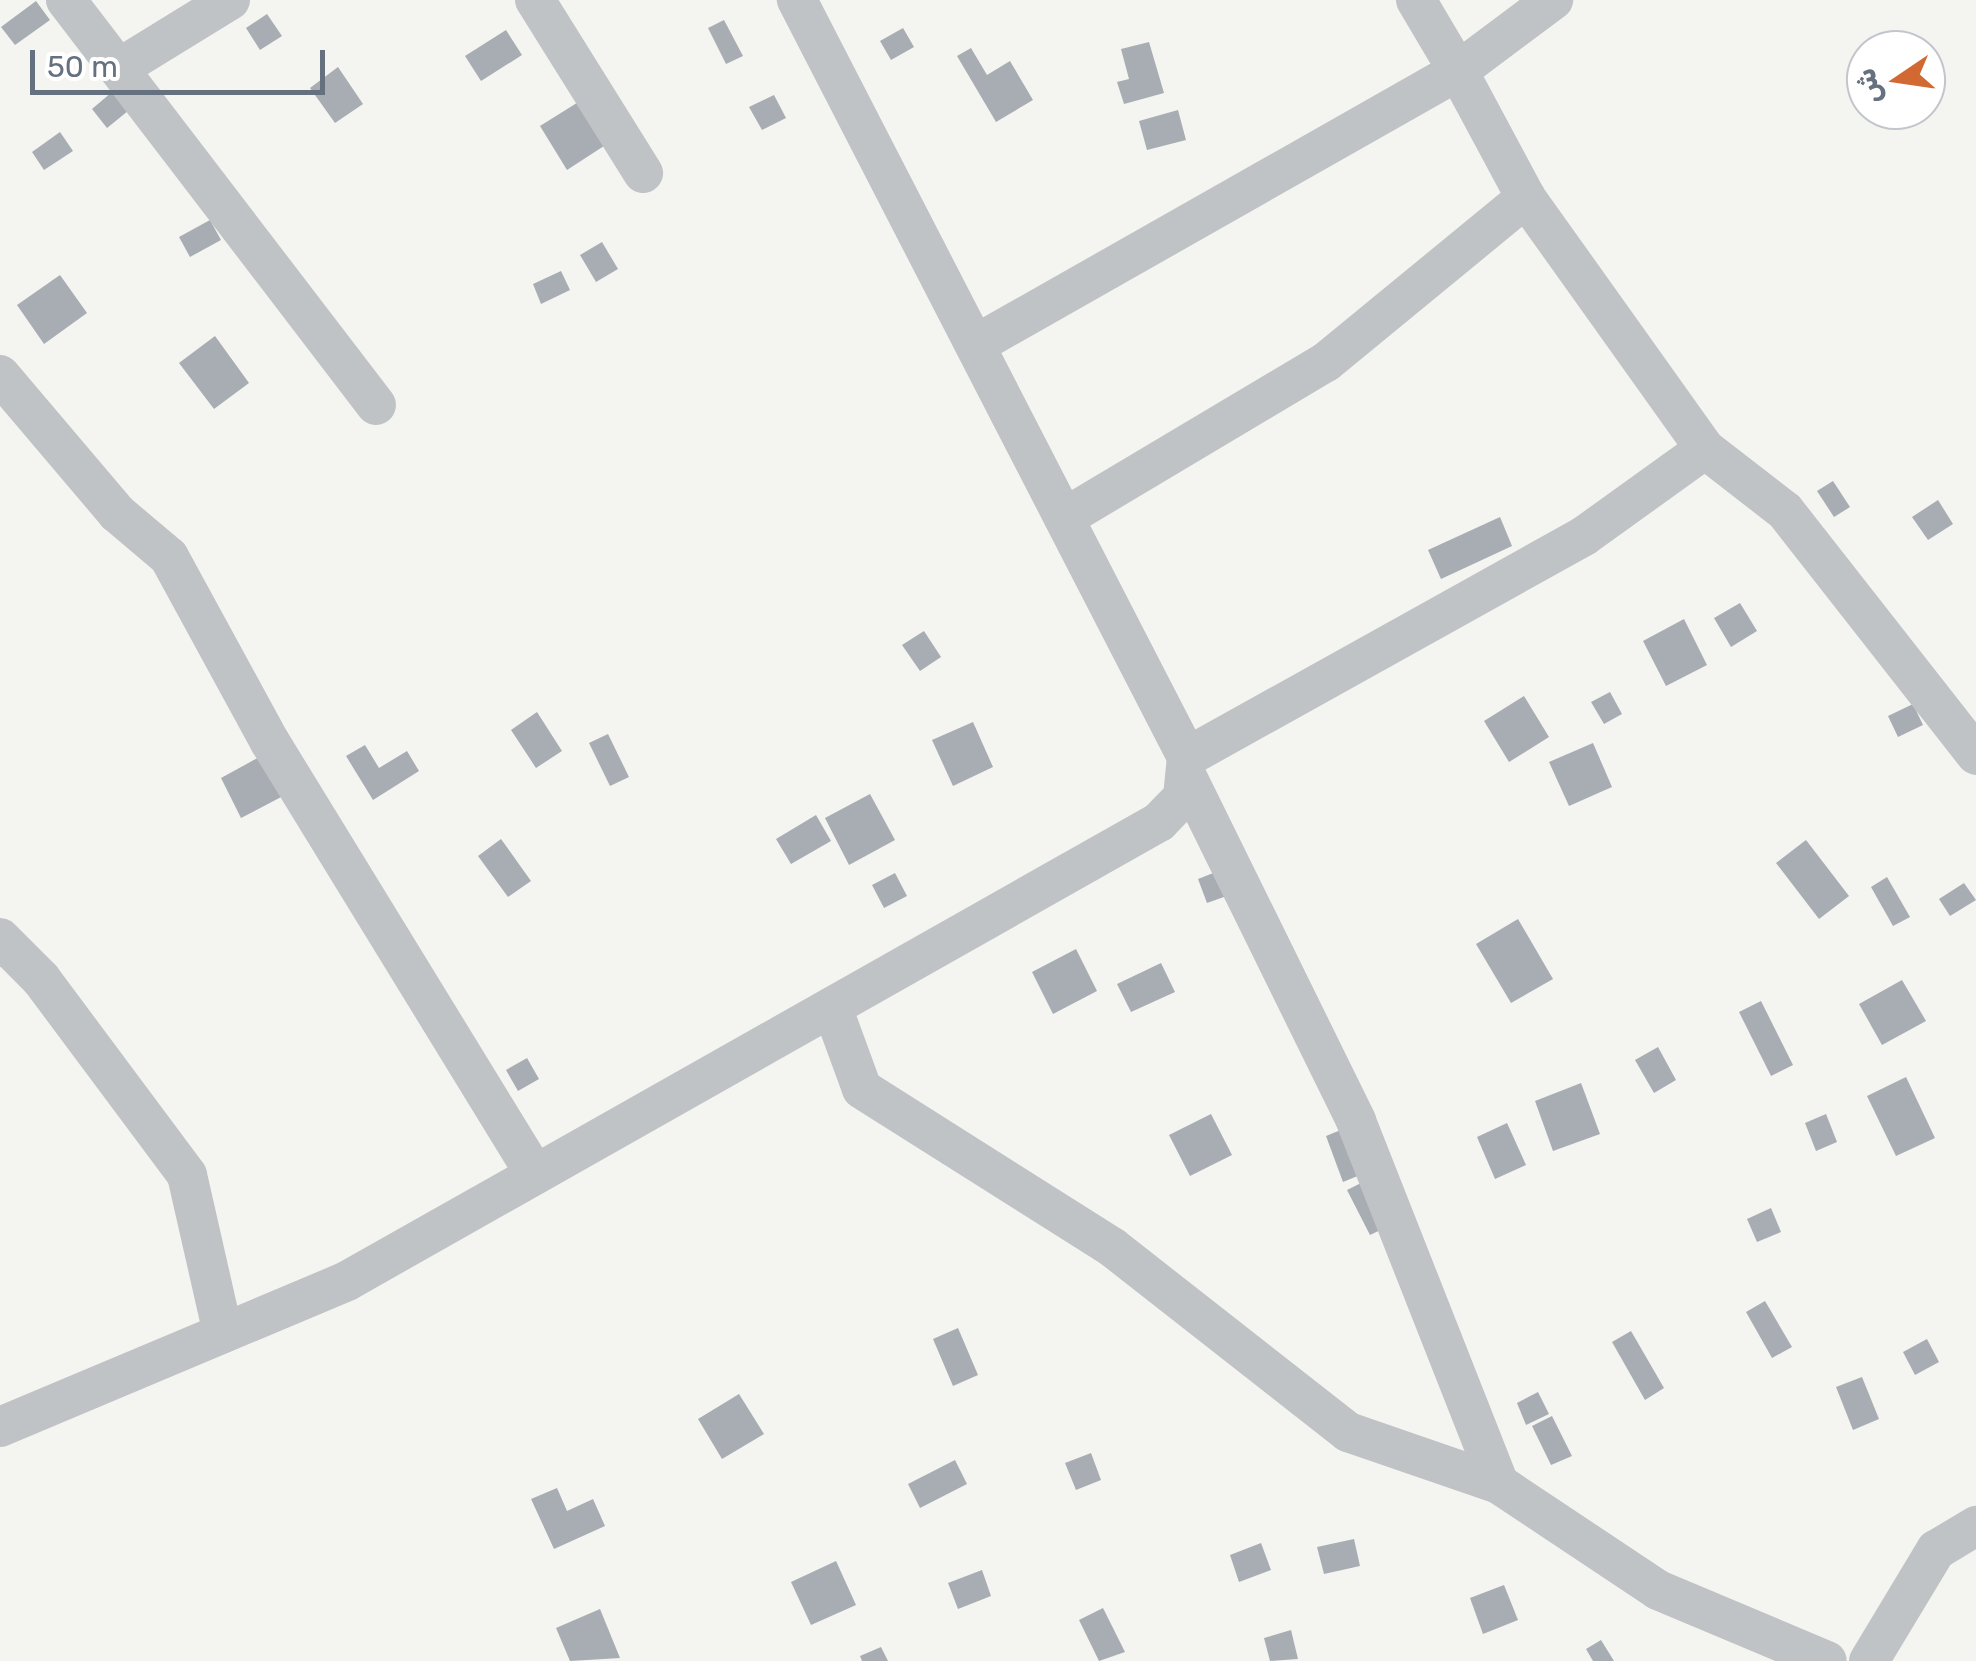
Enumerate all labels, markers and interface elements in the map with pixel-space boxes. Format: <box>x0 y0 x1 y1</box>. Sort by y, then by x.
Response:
scale bar <box>35 30 330 92</box>
north arrow <box>1846 30 1946 130</box>
text: 50 m <box>47 49 118 85</box>
text: ش <box>1848 65 1888 107</box>

